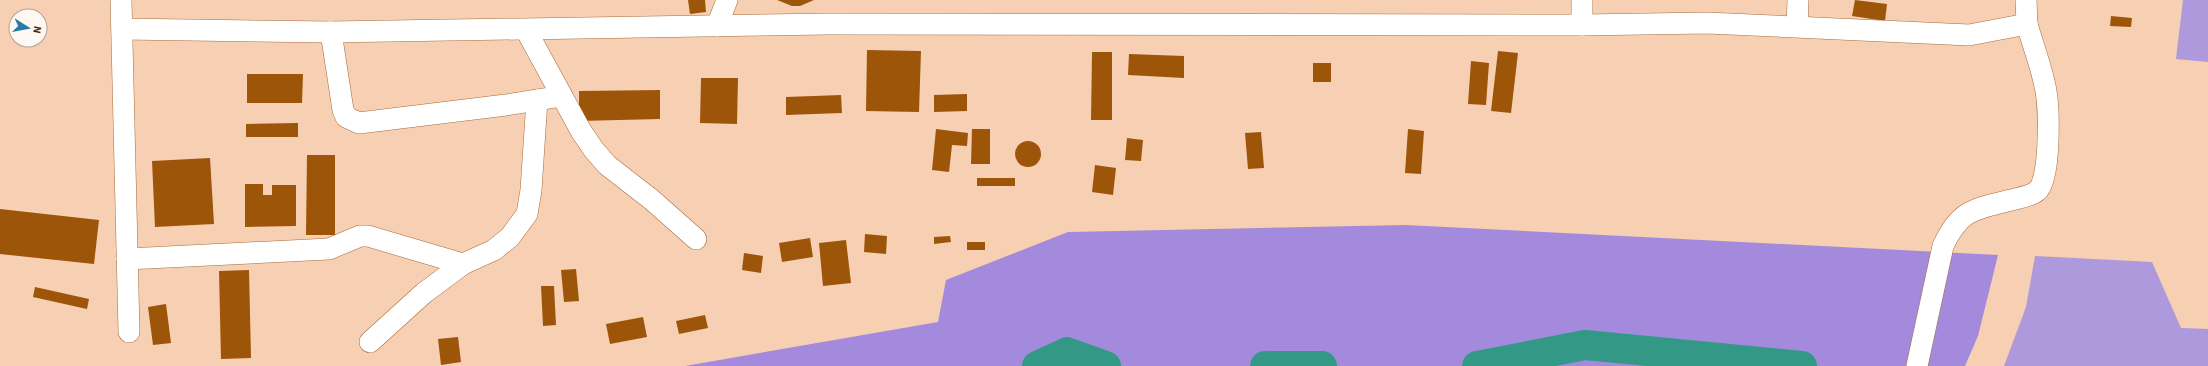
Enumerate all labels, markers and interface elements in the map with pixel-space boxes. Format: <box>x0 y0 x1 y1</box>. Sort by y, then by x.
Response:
north arrow <box>8 8 48 48</box>
text: N <box>29 25 45 35</box>

